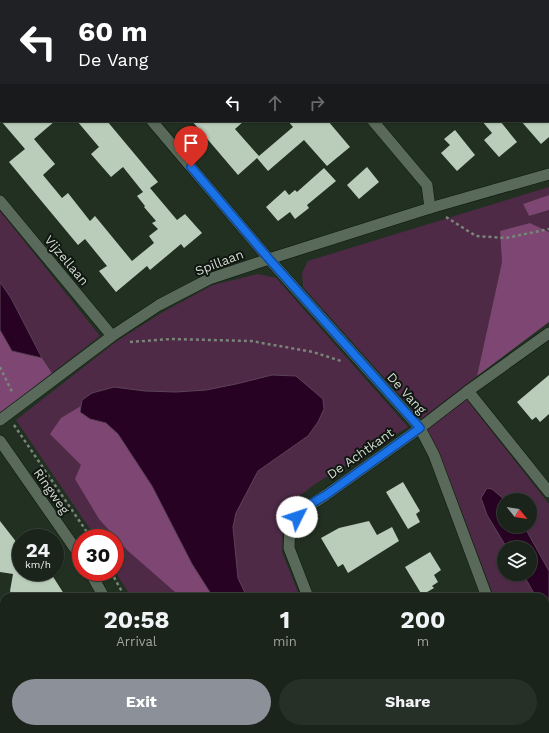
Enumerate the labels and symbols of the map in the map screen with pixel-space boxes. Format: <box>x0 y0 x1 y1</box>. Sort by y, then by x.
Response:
pin <box>174 126 208 167</box>
street label: Vijzellaan <box>41 232 92 288</box>
street label: Spillaan <box>193 246 245 279</box>
street label: De Vang <box>384 369 429 417</box>
street label: De Achtkant <box>324 425 397 482</box>
street label: Ringweg <box>31 466 73 517</box>
north arrow <box>497 493 537 533</box>
position arrow <box>276 496 318 538</box>
speed limit sign: 30 <box>72 529 124 581</box>

